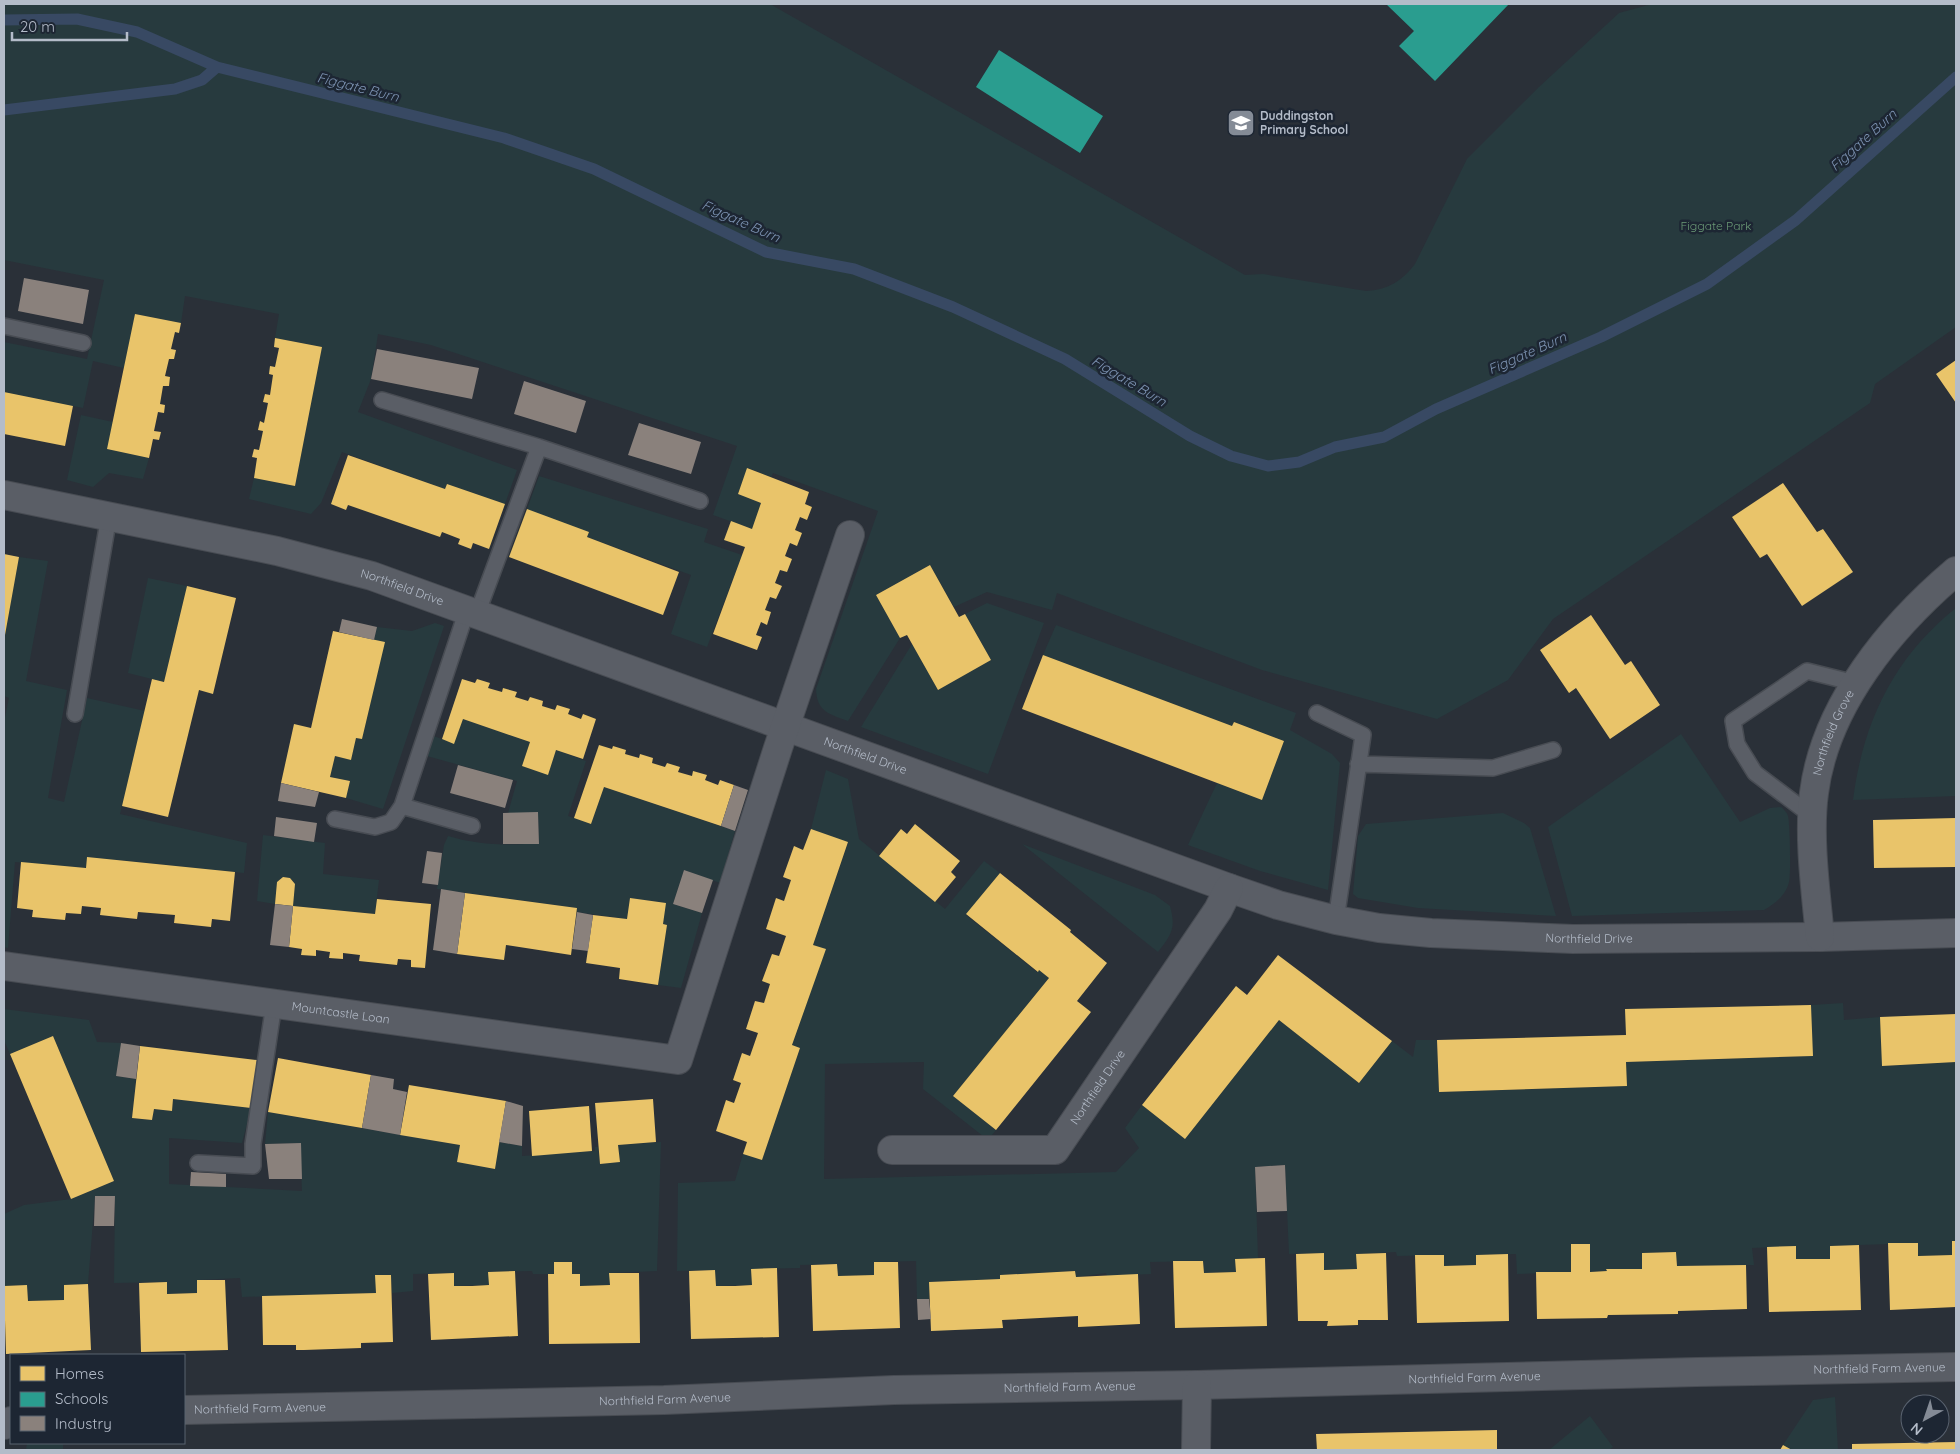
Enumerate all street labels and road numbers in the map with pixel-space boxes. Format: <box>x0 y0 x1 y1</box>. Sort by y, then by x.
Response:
street label: Northfield Drive <box>359 565 446 609</box>
street label: Northfield Grove <box>1809 687 1857 777</box>
street label: Northfield Drive <box>822 733 909 777</box>
street label: Northfield Drive <box>1545 930 1633 946</box>
street label: Mountcastle Loan <box>291 998 391 1027</box>
street label: Northfield Drive <box>1067 1046 1128 1127</box>
street label: Northfield Farm Avenue <box>1813 1359 1946 1377</box>
street label: Northfield Farm Avenue <box>1408 1368 1541 1386</box>
street label: Northfield Farm Avenue <box>1003 1378 1136 1395</box>
street label: Northfield Farm Avenue <box>599 1389 731 1408</box>
street label: Northfield Farm Avenue <box>194 1399 326 1417</box>

